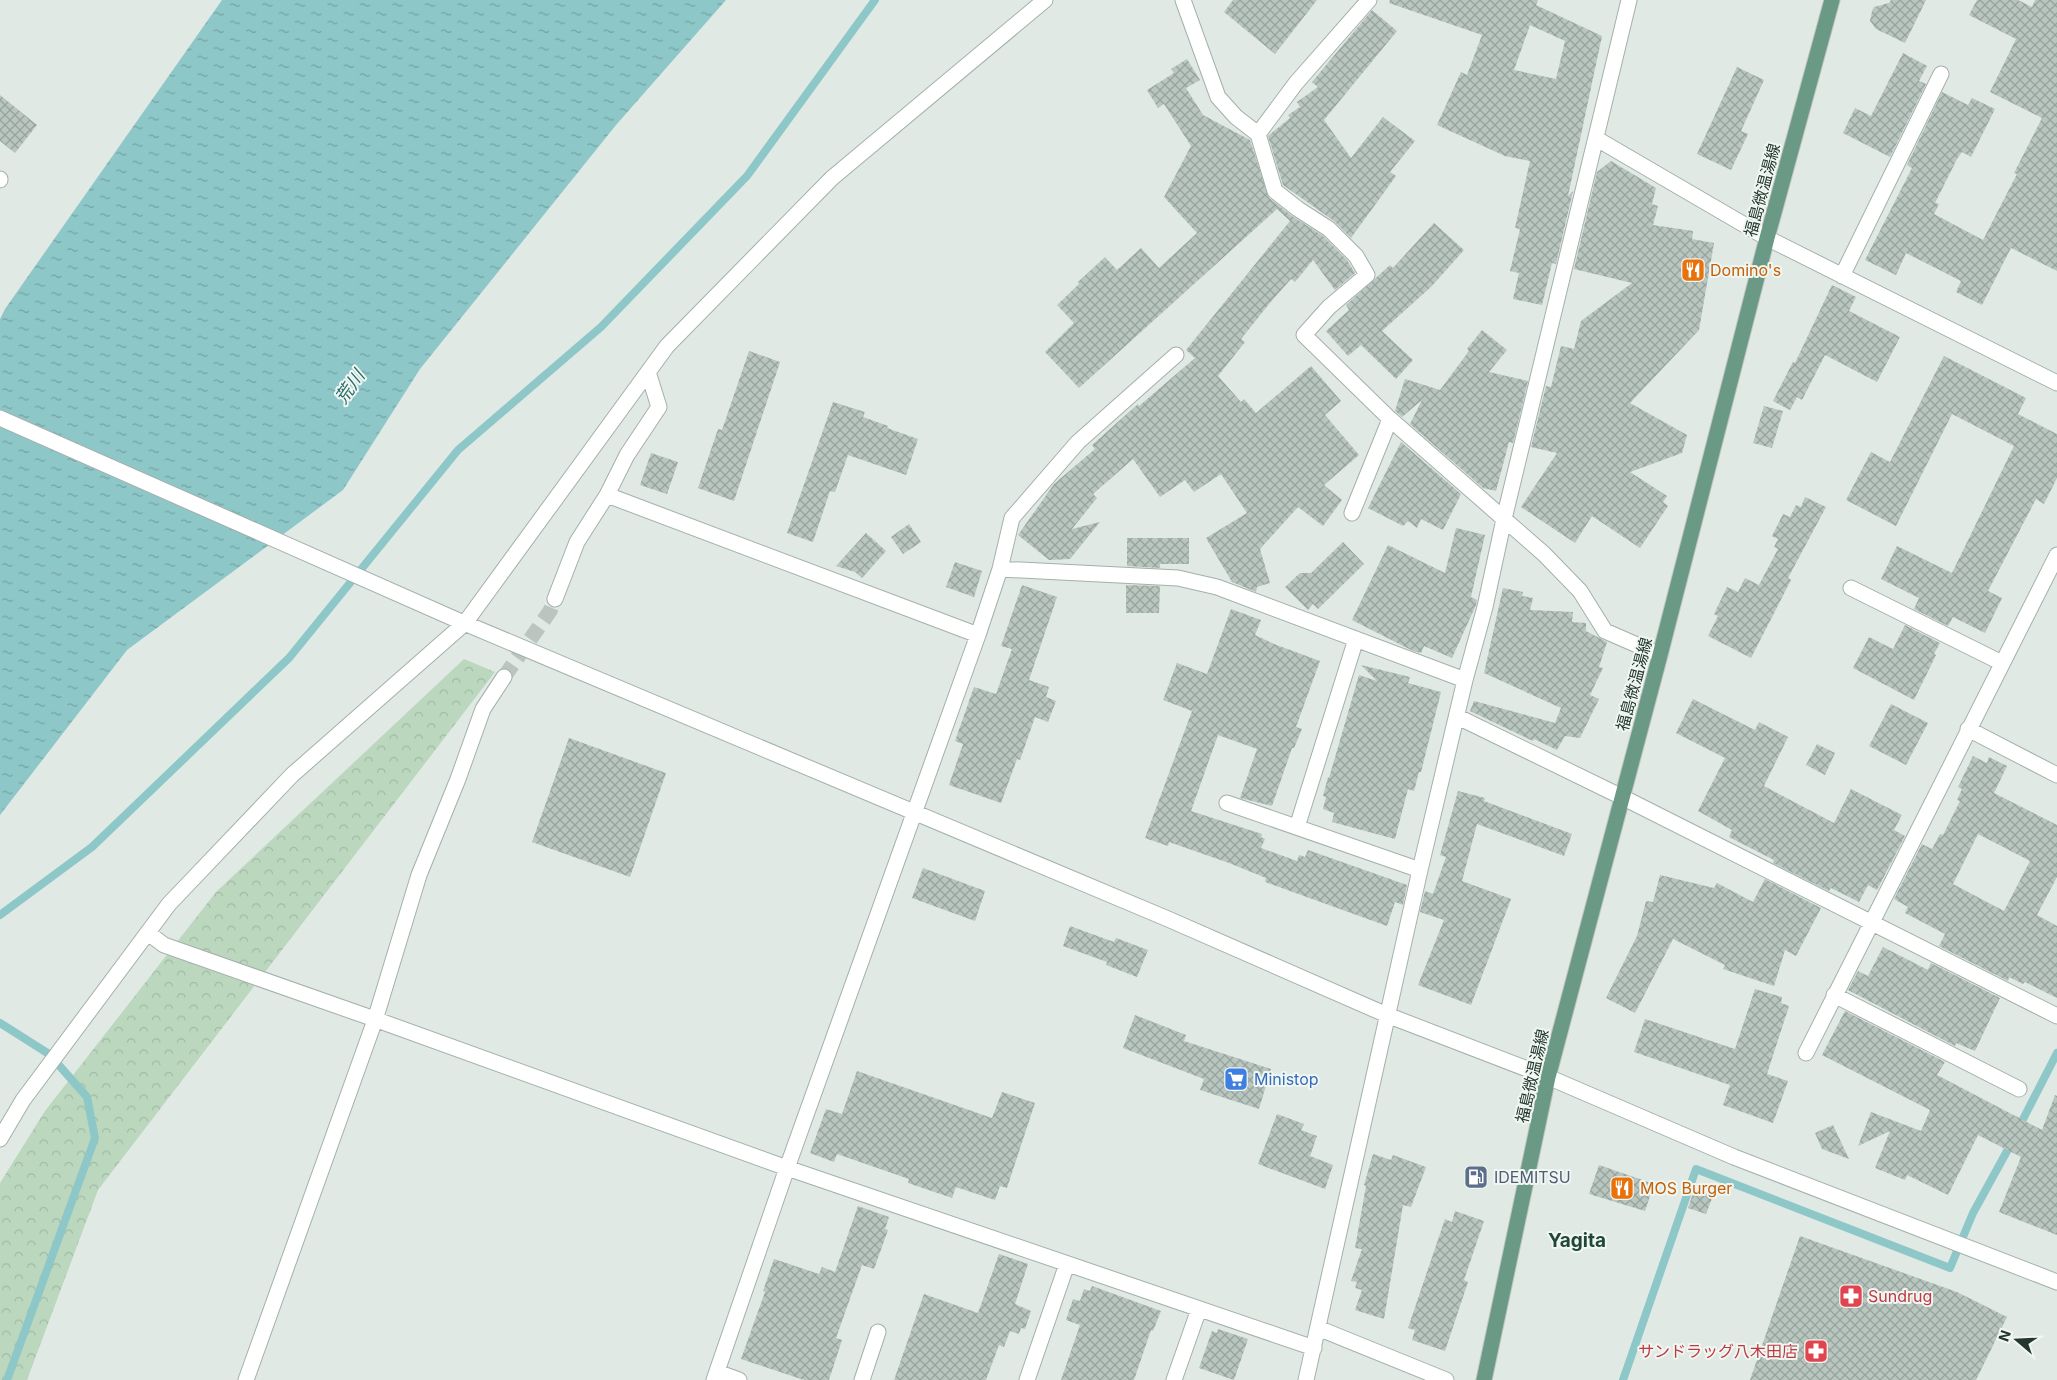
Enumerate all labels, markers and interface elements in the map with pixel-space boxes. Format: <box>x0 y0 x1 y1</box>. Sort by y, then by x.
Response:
street label: 福島微温湯線 <box>1740 141 1784 239</box>
restaurant icon: Domino's <box>1680 257 1706 283</box>
place label: Domino's <box>1710 260 1781 280</box>
water label: 荒川 <box>331 364 370 407</box>
street label: 福島微温湯線 <box>1612 635 1656 733</box>
street label: 福島微温湯線 <box>1511 1027 1553 1125</box>
supermarket icon: Ministop <box>1223 1066 1249 1092</box>
place label: Ministop <box>1254 1069 1319 1089</box>
fuel station icon: IDEMITSU <box>1463 1164 1489 1190</box>
place label: IDEMITSU <box>1494 1167 1571 1187</box>
restaurant icon: MOS Burger <box>1609 1175 1635 1201</box>
place label: MOS Burger <box>1640 1178 1732 1198</box>
district label: Yagita <box>1548 1229 1606 1252</box>
pharmacy icon: Sundrug <box>1838 1283 1864 1309</box>
place label: Sundrug <box>1868 1286 1932 1306</box>
north arrow <box>1992 1315 2042 1365</box>
text: N <box>1994 1328 2014 1343</box>
pharmacy icon: サンドラッグ八木田店 <box>1803 1338 1829 1364</box>
place label: サンドラッグ八木田店 <box>1638 1341 1798 1361</box>

